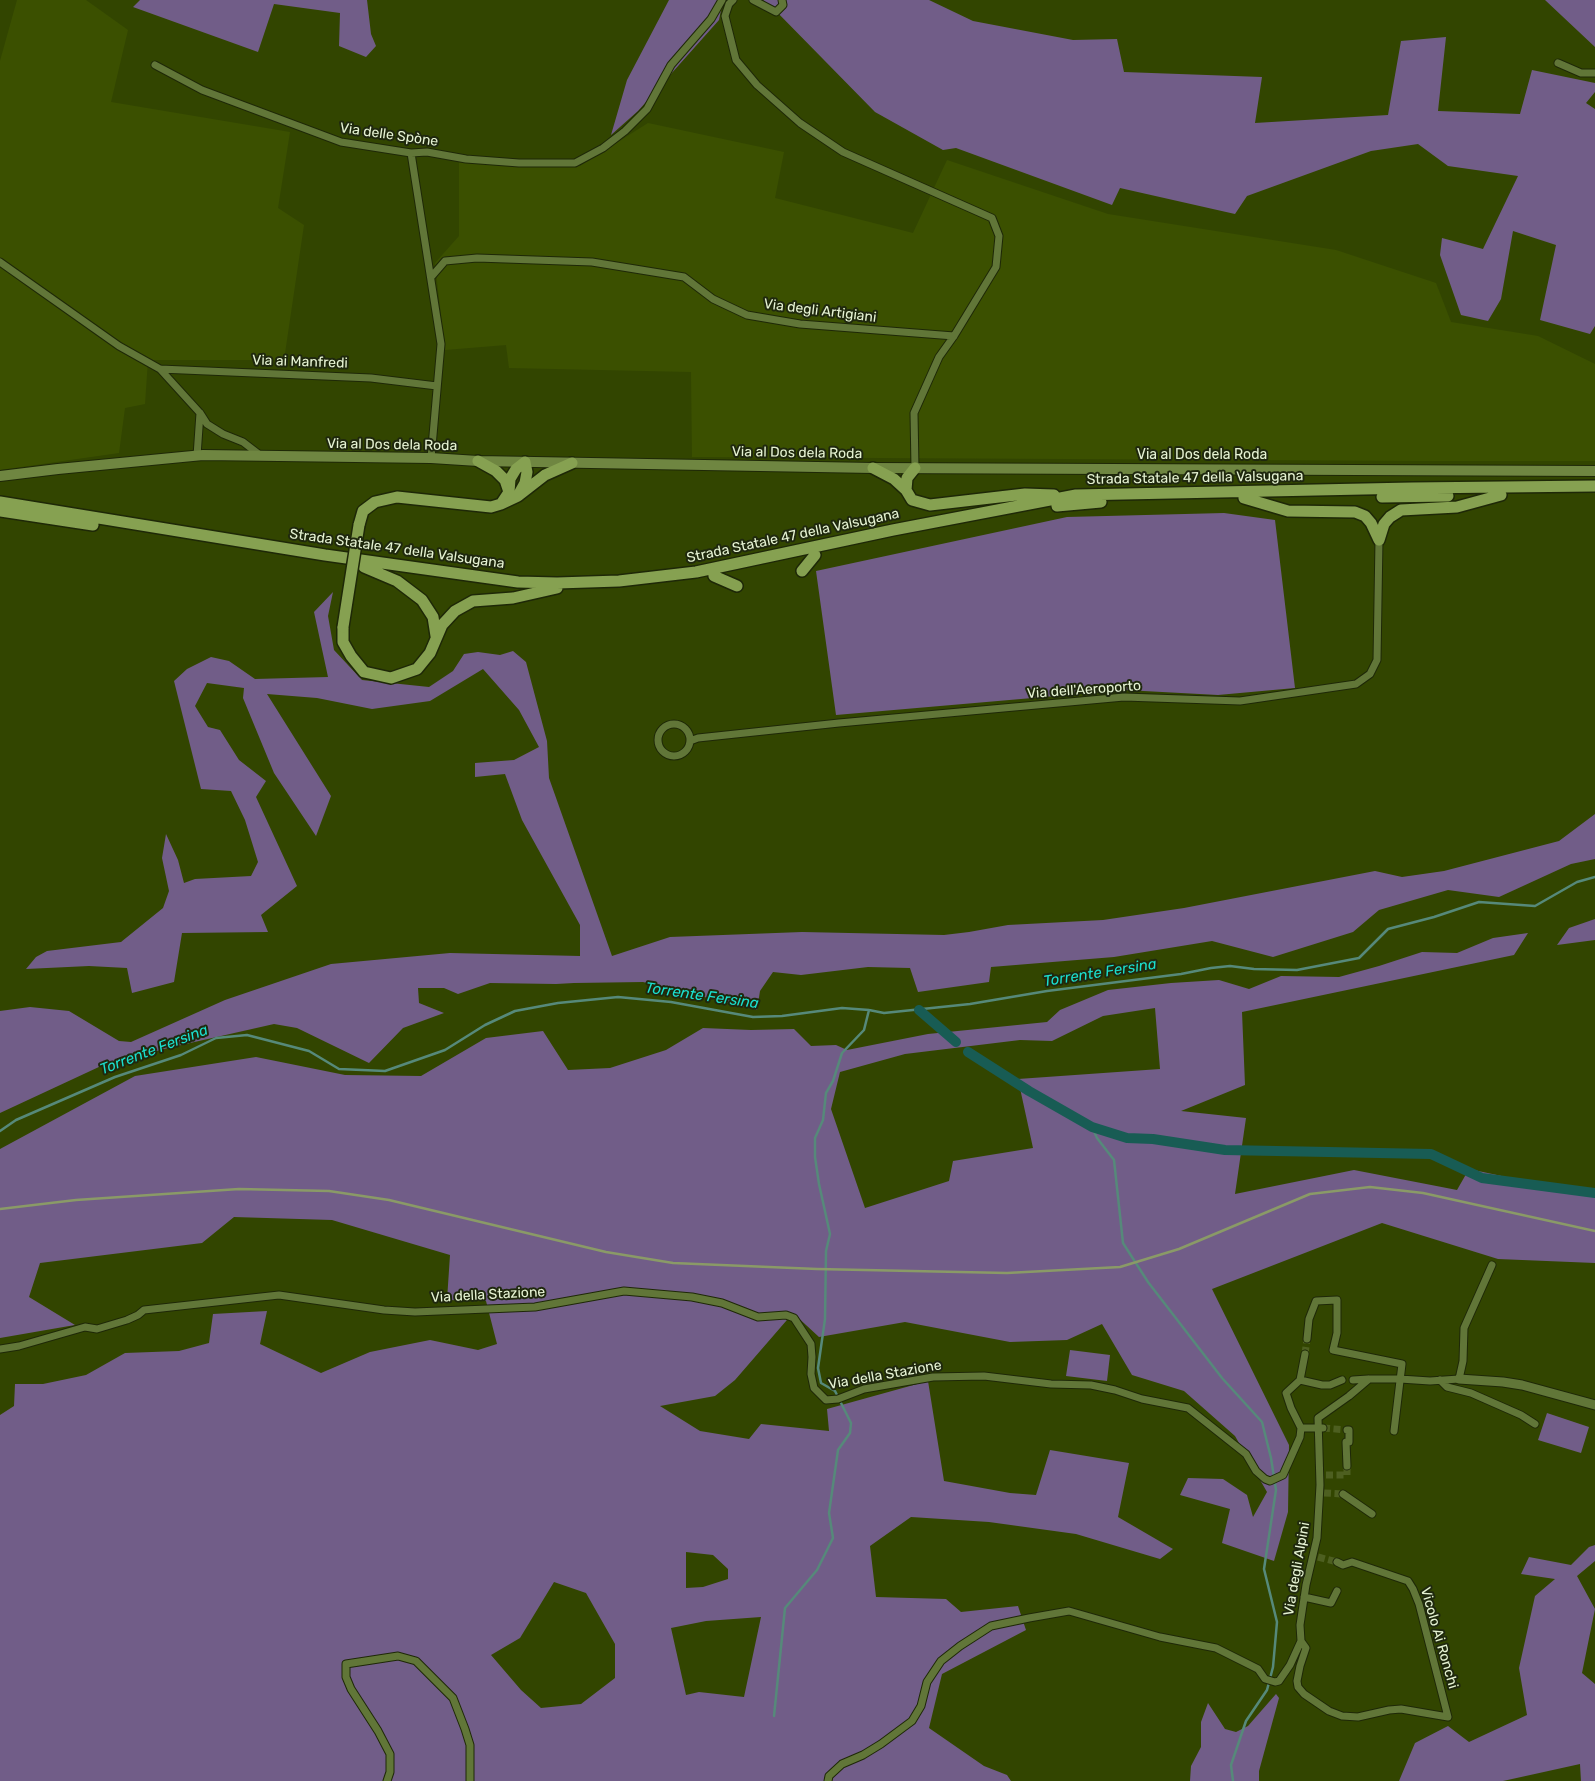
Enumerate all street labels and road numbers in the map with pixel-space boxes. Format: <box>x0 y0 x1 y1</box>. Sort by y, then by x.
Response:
street label: Via delle Spòne <box>339 120 439 150</box>
street label: Via degli Artigiani <box>763 296 877 326</box>
street label: Via ai Manfredi <box>252 352 348 372</box>
street label: Via al Dos dela Roda <box>327 435 457 455</box>
street label: Via al Dos dela Roda <box>732 443 862 463</box>
street label: Via al Dos dela Roda <box>1137 447 1267 463</box>
street label: Strada Statale 47 della Valsugana <box>1086 468 1304 488</box>
street label: Strada Statale 47 della Valsugana <box>685 505 901 567</box>
street label: Strada Statale 47 della Valsugana <box>288 526 506 572</box>
street label: Via dell'Aeroporto <box>1026 678 1142 702</box>
street label: Via della Stazione <box>430 1284 546 1306</box>
street label: Via della Stazione <box>827 1357 943 1393</box>
street label: Via degli Alpini <box>1280 1521 1314 1617</box>
street label: Vicolo Ai Ronchi <box>1417 1585 1461 1691</box>

